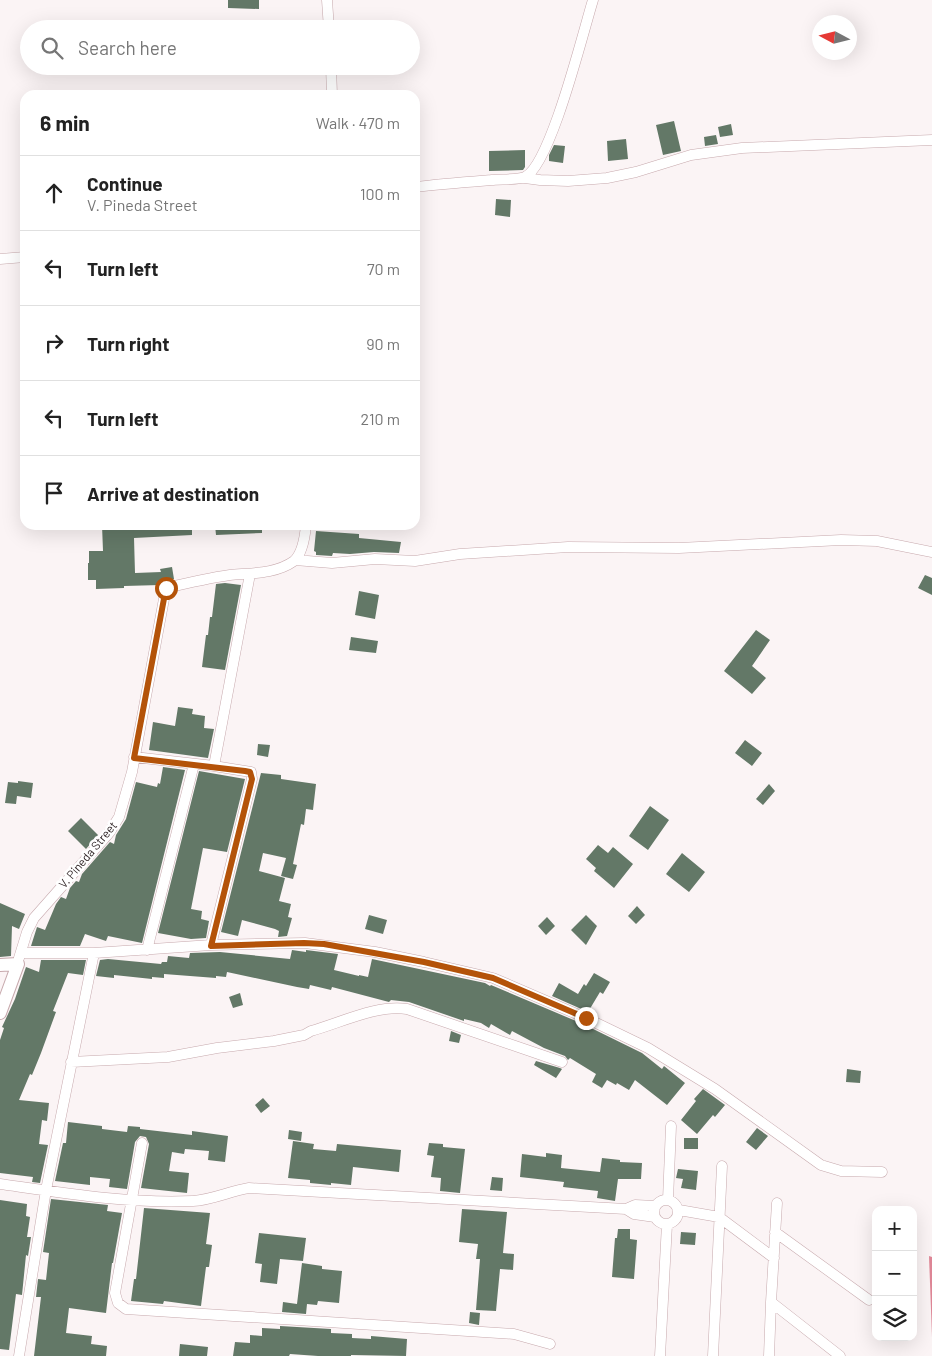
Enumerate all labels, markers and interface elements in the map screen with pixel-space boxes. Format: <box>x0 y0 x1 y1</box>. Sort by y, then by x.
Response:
north arrow <box>812 15 857 60</box>
search box <box>20 20 420 75</box>
icon: search <box>38 34 66 62</box>
text: Search here <box>78 36 177 59</box>
text: 6 min <box>40 110 90 135</box>
text: Walk · 470 m <box>316 113 400 132</box>
text: Continue <box>87 172 163 195</box>
icon: ahead <box>40 179 68 207</box>
text: 100 m <box>360 184 400 203</box>
text: V. Pineda Street <box>87 195 198 214</box>
icon: left <box>40 254 68 282</box>
text: Turn left <box>87 257 158 280</box>
text: 70 m <box>367 259 400 278</box>
icon: right <box>40 329 68 357</box>
text: Turn right <box>87 332 169 355</box>
text: 90 m <box>366 334 400 353</box>
icon: left <box>40 404 68 432</box>
text: Turn left <box>87 407 158 430</box>
text: 210 m <box>361 409 400 428</box>
icon: arrive <box>40 479 68 507</box>
text: Arrive at destination <box>87 482 259 505</box>
route start <box>155 577 178 600</box>
street label: V. Pineda Street <box>55 818 119 891</box>
route end <box>575 1007 598 1030</box>
map controls <box>872 1206 917 1341</box>
button: + <box>872 1206 917 1251</box>
button: − <box>872 1251 917 1296</box>
button: layers <box>872 1296 917 1341</box>

